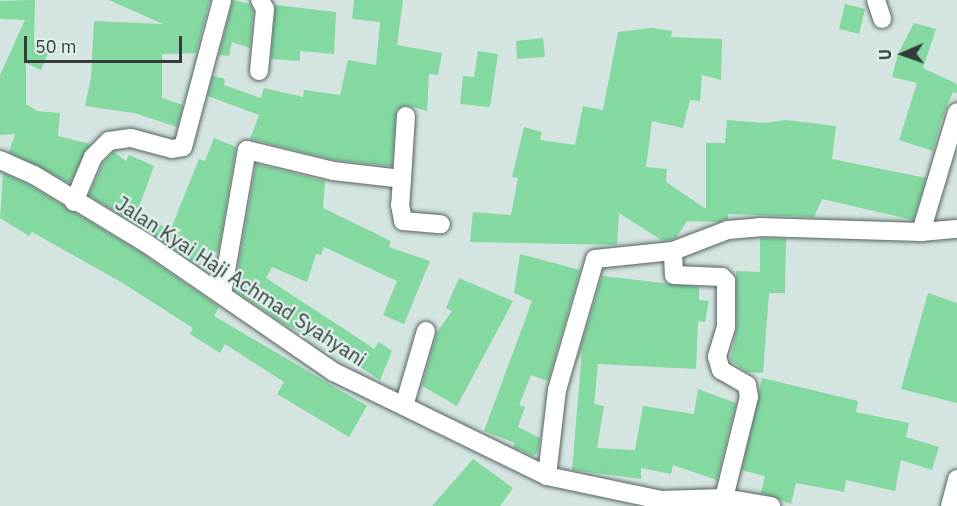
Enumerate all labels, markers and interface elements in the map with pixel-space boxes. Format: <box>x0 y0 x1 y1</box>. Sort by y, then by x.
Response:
scale bar <box>27 24 184 62</box>
north arrow <box>873 24 933 84</box>
text: 50 m <box>35 35 77 58</box>
text: U <box>875 49 895 61</box>
street label: Jalan Kyai Haji Achmad Syahyani <box>111 191 371 371</box>

